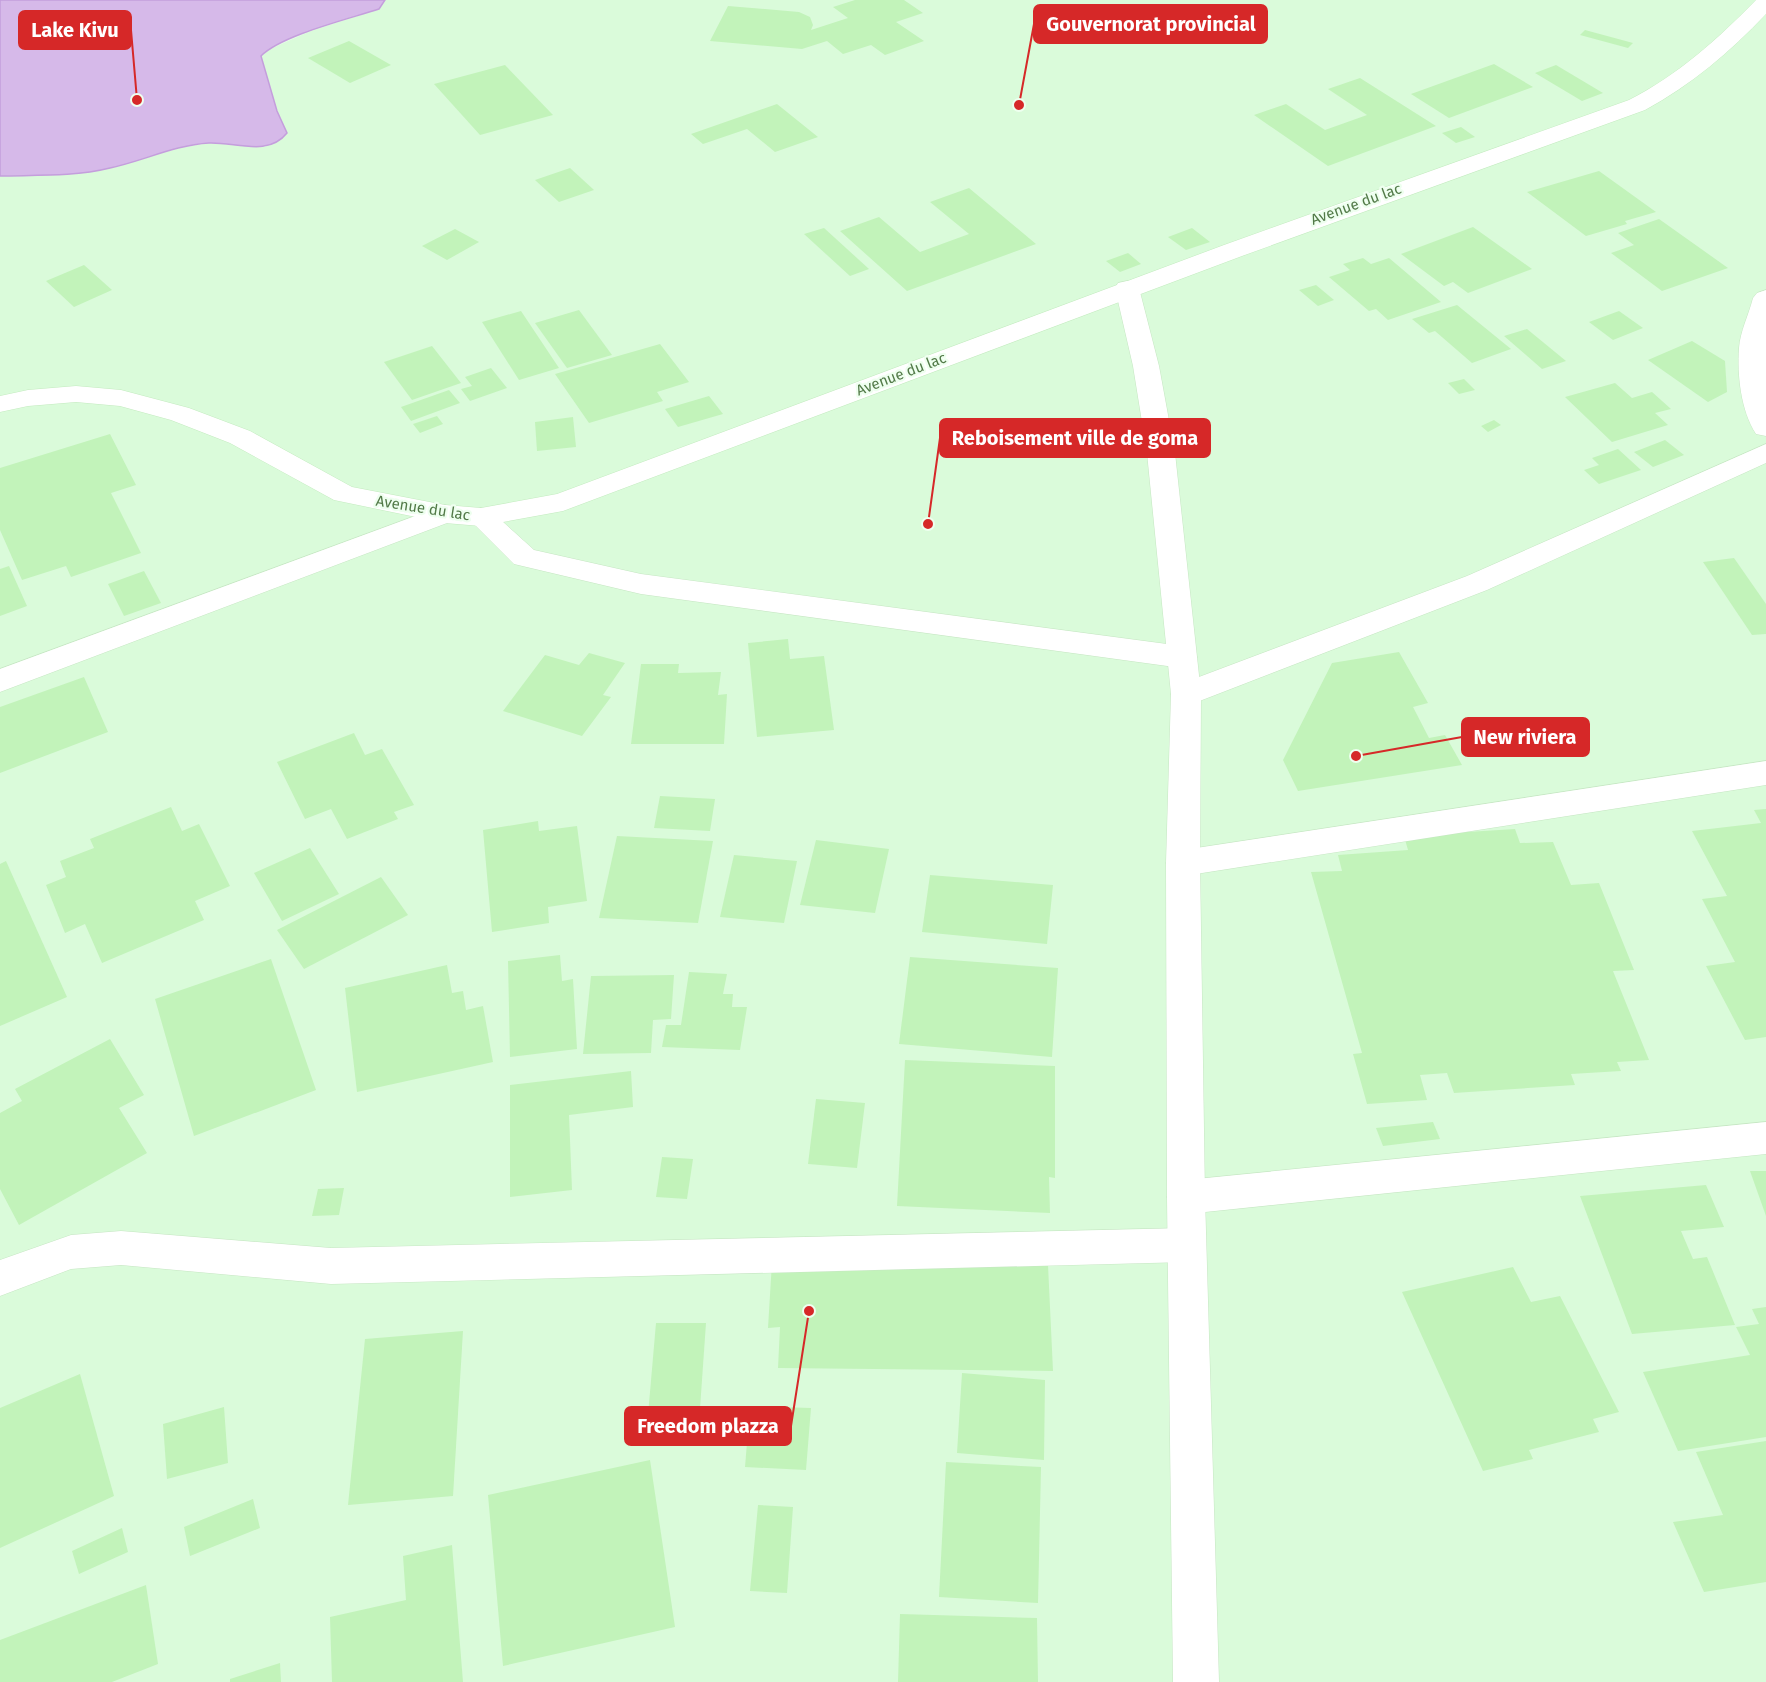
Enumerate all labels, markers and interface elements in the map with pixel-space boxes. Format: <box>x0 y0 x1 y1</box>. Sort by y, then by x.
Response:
callout: Gouvernorat provincial <box>1034 5 1267 43</box>
callout: Lake Kivu <box>19 11 131 49</box>
text: Gouvernorat provincial <box>1046 12 1256 36</box>
text: Lake Kivu <box>31 18 119 42</box>
street label: Avenue du lac <box>1308 179 1404 229</box>
street label: Avenue du lac <box>853 349 949 399</box>
callout: Reboisement ville de goma <box>940 419 1210 457</box>
text: Reboisement ville de goma <box>952 426 1198 450</box>
street label: Avenue du lac <box>375 492 471 524</box>
callout: New riviera <box>1462 718 1589 756</box>
text: New riviera <box>1474 725 1576 749</box>
callout: Freedom plazza <box>625 1407 791 1445</box>
text: Freedom plazza <box>637 1414 779 1438</box>

